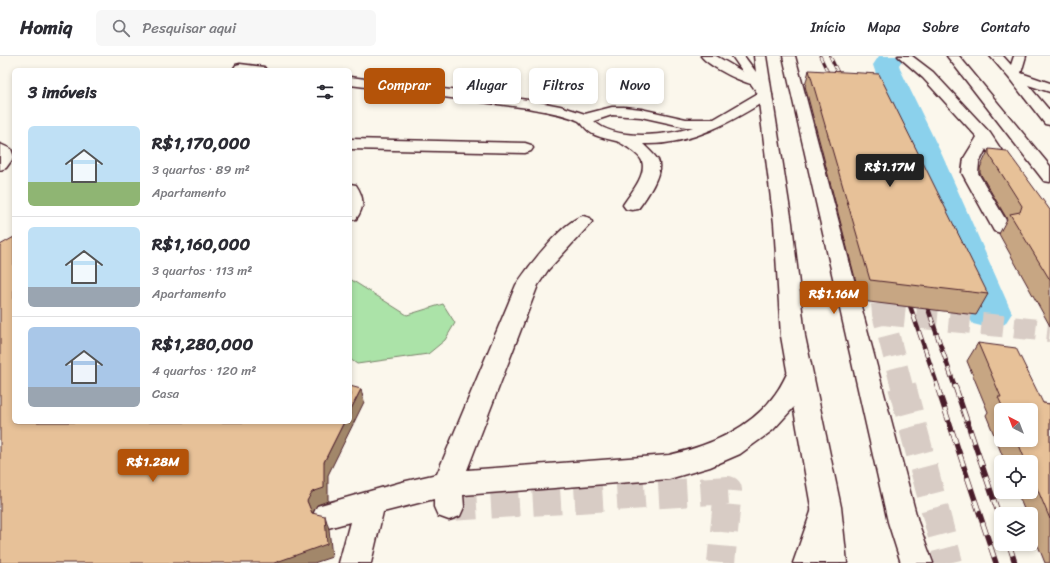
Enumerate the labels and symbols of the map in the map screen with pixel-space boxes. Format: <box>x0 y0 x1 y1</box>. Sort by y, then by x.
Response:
pin: R$1.17M <box>853 154 927 188</box>
pin: R$1.16M <box>797 281 871 315</box>
north arrow <box>994 403 1038 447</box>
pin: R$1.28M <box>116 449 190 483</box>

